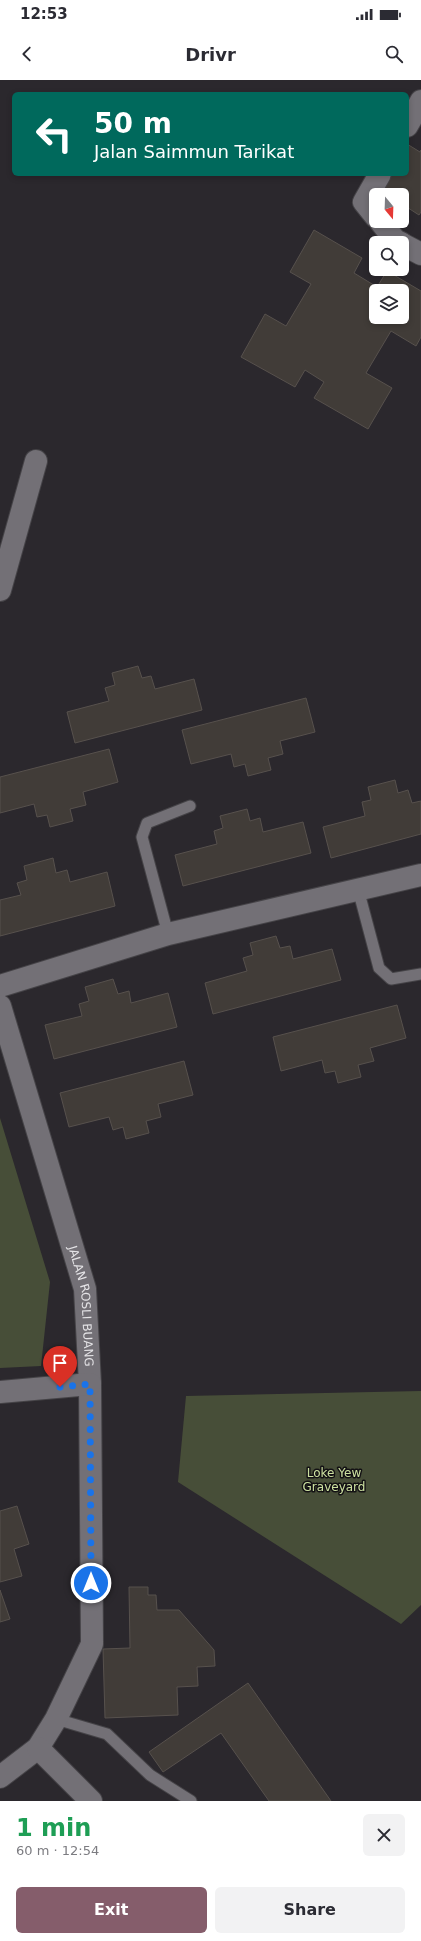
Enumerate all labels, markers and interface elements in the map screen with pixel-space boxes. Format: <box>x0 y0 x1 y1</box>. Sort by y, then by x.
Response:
text: 12:53 <box>20 5 68 23</box>
icon: back <box>16 43 38 65</box>
icon: search <box>383 43 405 65</box>
text: Drivr <box>185 44 236 65</box>
text: 50 m <box>94 107 172 140</box>
icon: left <box>28 108 80 160</box>
text: Jalan Saimmun Tarikat <box>94 141 294 162</box>
north arrow <box>369 188 409 228</box>
map controls <box>369 188 409 324</box>
button: search <box>369 236 409 276</box>
button: layers <box>369 284 409 324</box>
street label: JALAN ROSLI BUANG <box>65 1243 96 1367</box>
pin <box>43 1346 77 1387</box>
icon: arrive <box>49 1352 71 1374</box>
park label: Loke Yew Graveyard <box>303 1466 365 1494</box>
position arrow <box>70 1562 112 1604</box>
text: 1 min <box>16 1814 91 1842</box>
button: close <box>363 1814 405 1856</box>
text: 60 m · 12:54 <box>16 1843 99 1858</box>
button: Exit <box>16 1887 207 1933</box>
button: Share <box>215 1887 405 1933</box>

